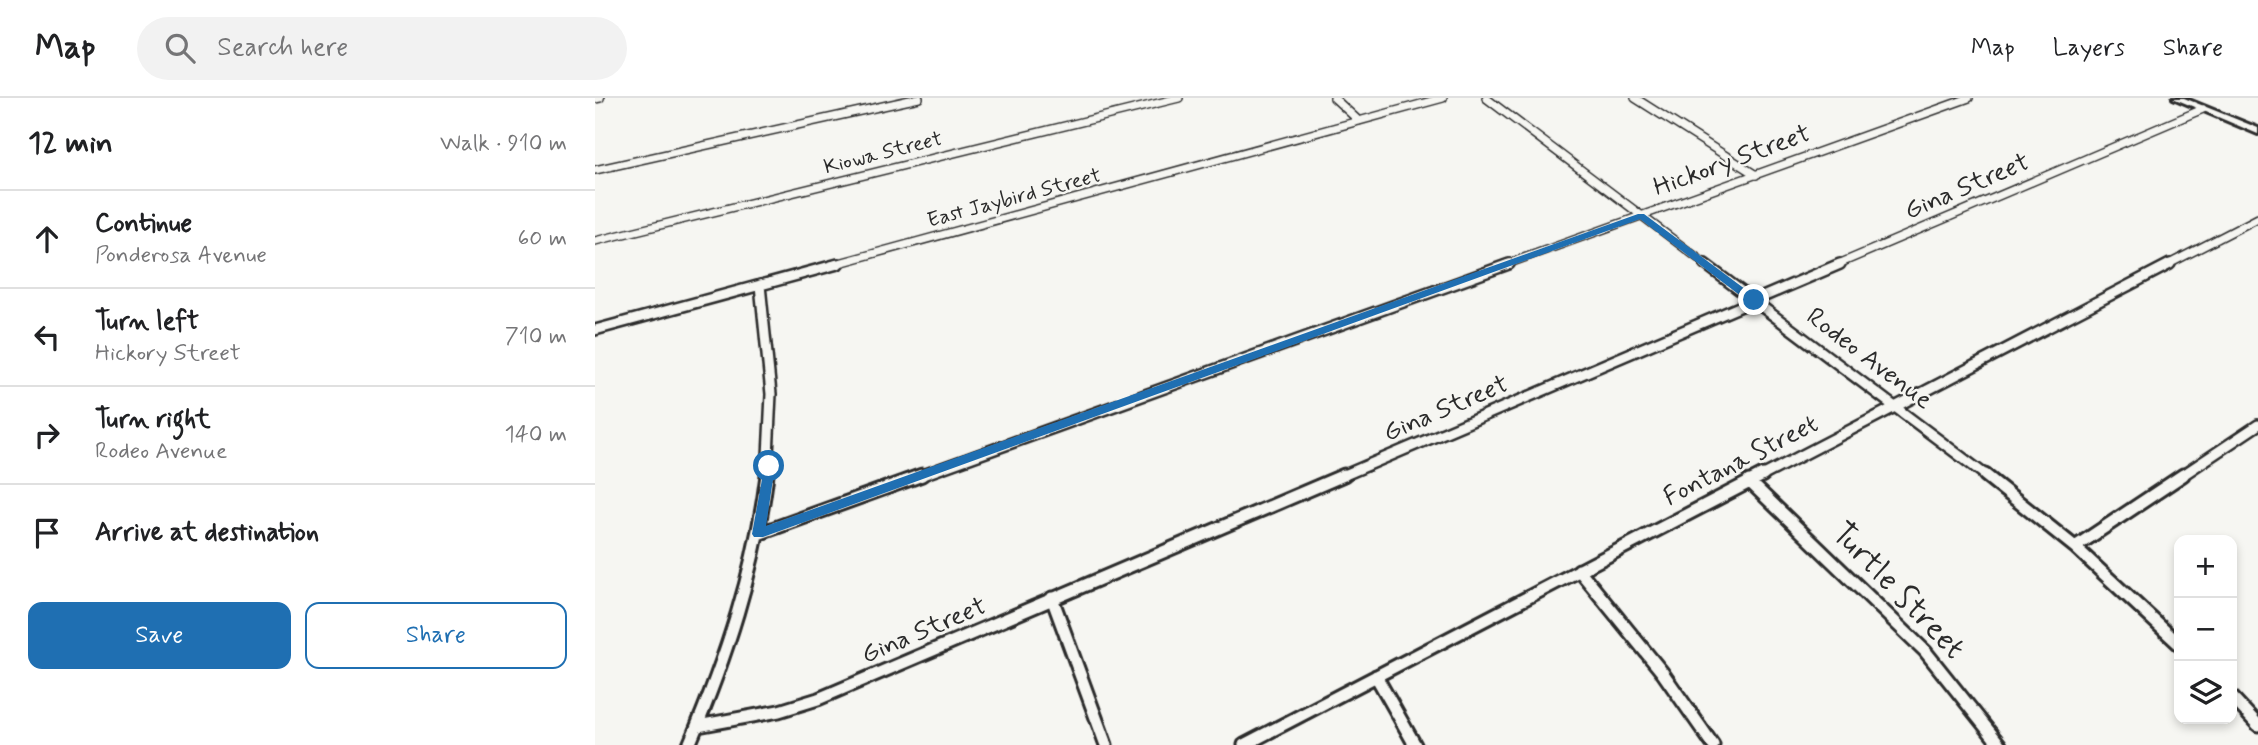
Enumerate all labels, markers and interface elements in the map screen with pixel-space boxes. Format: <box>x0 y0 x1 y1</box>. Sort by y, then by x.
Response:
search box <box>137 17 627 80</box>
text: Map <box>35 26 95 70</box>
icon: search <box>161 29 199 67</box>
text: Search here <box>217 31 348 65</box>
text: Map <box>1971 33 2015 64</box>
text: Layers <box>2053 33 2125 64</box>
text: Share <box>2163 33 2223 64</box>
street label: Hickory Street <box>1649 117 1815 205</box>
text: 12 min <box>28 124 113 163</box>
street label: Kiowa Street <box>821 125 945 181</box>
text: Walk · 910 m <box>440 129 567 159</box>
street label: Gina Street <box>1899 145 2035 229</box>
street label: East Jaybird Street <box>924 161 1104 235</box>
text: Continue <box>95 207 192 241</box>
icon: ahead <box>28 220 66 258</box>
text: 60 m <box>518 224 567 254</box>
text: Ponderosa Avenue <box>95 241 267 271</box>
route end <box>1738 284 1769 315</box>
street label: Rodeo Avenue <box>1799 300 1939 418</box>
text: Turn left <box>95 305 199 339</box>
icon: left <box>28 318 66 356</box>
text: 710 m <box>505 322 567 352</box>
text: Hickory Street <box>95 339 241 369</box>
street label: Gina Street <box>1378 367 1514 451</box>
text: Turn right <box>95 403 211 437</box>
street label: Fontana Street <box>1658 407 1824 515</box>
icon: right <box>28 416 66 454</box>
text: 140 m <box>504 420 567 450</box>
text: Rodeo Avenue <box>95 437 227 467</box>
route start <box>753 450 784 481</box>
street label: Turtle Street <box>1822 513 1974 669</box>
icon: arrive <box>28 514 66 552</box>
text: Arrive at destination <box>95 516 319 550</box>
map controls <box>2174 535 2237 724</box>
button: + <box>2174 535 2237 598</box>
street label: Gina Street <box>856 589 992 673</box>
button: − <box>2174 598 2237 661</box>
button: Save <box>28 602 291 669</box>
button: Share <box>305 602 567 669</box>
button: layers <box>2174 661 2237 724</box>

